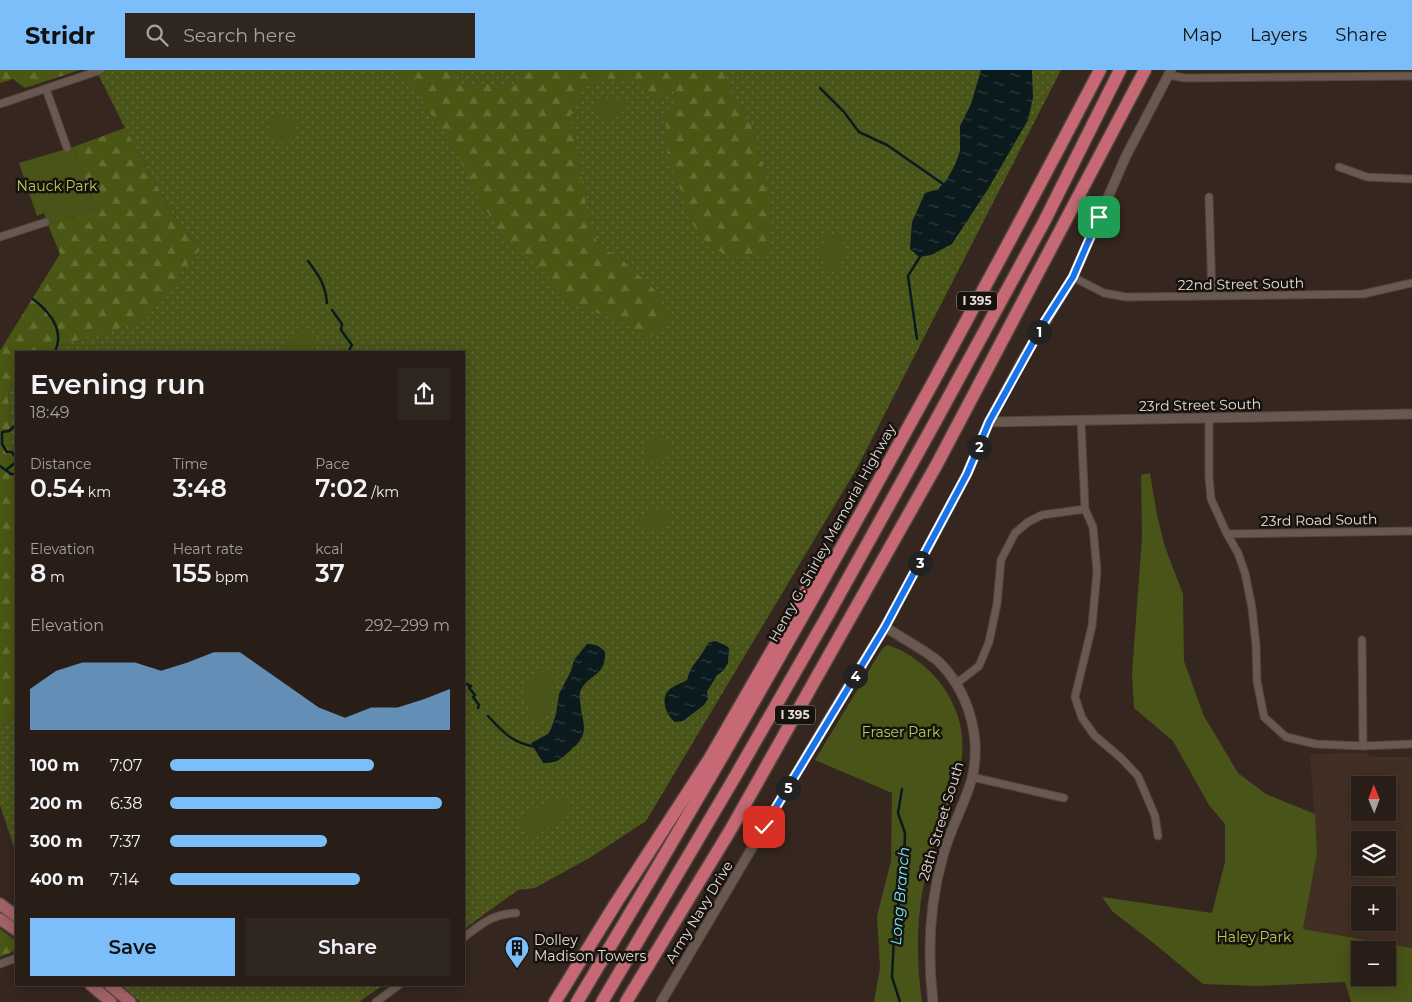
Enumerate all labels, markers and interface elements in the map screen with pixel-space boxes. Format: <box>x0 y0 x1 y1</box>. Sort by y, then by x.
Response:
search box <box>125 13 475 58</box>
text: Stridr <box>25 21 95 50</box>
icon: search <box>143 21 171 49</box>
text: Search here <box>183 24 296 47</box>
text: Map <box>1182 24 1222 46</box>
text: Layers <box>1250 24 1307 46</box>
text: Share <box>1335 24 1387 46</box>
park label: Nauck Park <box>17 177 98 195</box>
pin <box>1078 196 1120 238</box>
icon: arrive <box>1085 203 1113 231</box>
street label: 22nd Street South <box>1178 274 1304 294</box>
road number: I 395 <box>957 292 997 310</box>
pin: 1 <box>1026 320 1052 344</box>
text: 1 <box>1037 323 1042 341</box>
text: Evening run <box>30 367 205 401</box>
button: share <box>398 368 450 420</box>
street label: 23rd Street South <box>1139 395 1261 415</box>
text: 18:49 <box>30 403 70 422</box>
street label: Henry G. Shirley Memorial Highway <box>764 420 900 645</box>
pin: 2 <box>966 434 992 460</box>
text: 2 <box>975 438 984 456</box>
text: Distance <box>30 455 92 473</box>
text: Time <box>173 455 208 473</box>
text: Pace <box>315 455 350 473</box>
text: 0.54 <box>30 473 84 503</box>
text: 3:48 <box>173 473 227 503</box>
text: 7:02 <box>315 473 367 503</box>
text: km <box>84 483 111 501</box>
text: /km <box>367 483 399 501</box>
street label: 23rd Road South <box>1261 510 1377 530</box>
text: Elevation <box>30 540 95 558</box>
text: Heart rate <box>173 540 243 558</box>
text: kcal <box>315 540 343 558</box>
pin: 3 <box>908 550 932 576</box>
text: 3 <box>916 554 925 572</box>
text: 8 <box>30 558 46 588</box>
text: 155 <box>173 558 211 588</box>
text: 37 <box>315 558 345 588</box>
text: m <box>46 568 65 586</box>
text: bpm <box>211 568 249 586</box>
text: Elevation <box>30 616 104 635</box>
text: 292–299 m <box>365 616 450 635</box>
pin: 4 <box>842 664 868 688</box>
text: 4 <box>851 667 860 685</box>
road number: I 395 <box>775 706 815 724</box>
park label: Fraser Park <box>862 723 941 741</box>
text: 100 m <box>30 756 79 775</box>
text: 7:07 <box>110 756 142 775</box>
street label: 28th Street South <box>914 759 968 883</box>
pin: 5 <box>776 776 800 800</box>
north arrow <box>1351 776 1396 821</box>
map controls <box>1351 776 1396 986</box>
text: 5 <box>784 779 793 797</box>
text: 200 m <box>30 794 82 813</box>
text: 6:38 <box>110 794 142 813</box>
pin <box>743 806 785 848</box>
icon: check <box>750 813 778 841</box>
button: layers <box>1351 831 1396 876</box>
text: 300 m <box>30 832 83 851</box>
text: 7:37 <box>110 832 141 851</box>
water label: Long Branch <box>886 846 913 946</box>
street label: Army Navy Drive <box>661 858 737 966</box>
text: 400 m <box>30 870 84 889</box>
text: 7:14 <box>110 870 139 889</box>
button: + <box>1351 886 1396 931</box>
button: Save <box>30 918 235 976</box>
button: Share <box>245 918 450 976</box>
park label: Haley Park <box>1216 928 1292 946</box>
place label: Dolley Madison Towers <box>534 931 647 965</box>
building icon: Dolley Madison Towers <box>504 935 530 969</box>
button: − <box>1351 941 1396 986</box>

